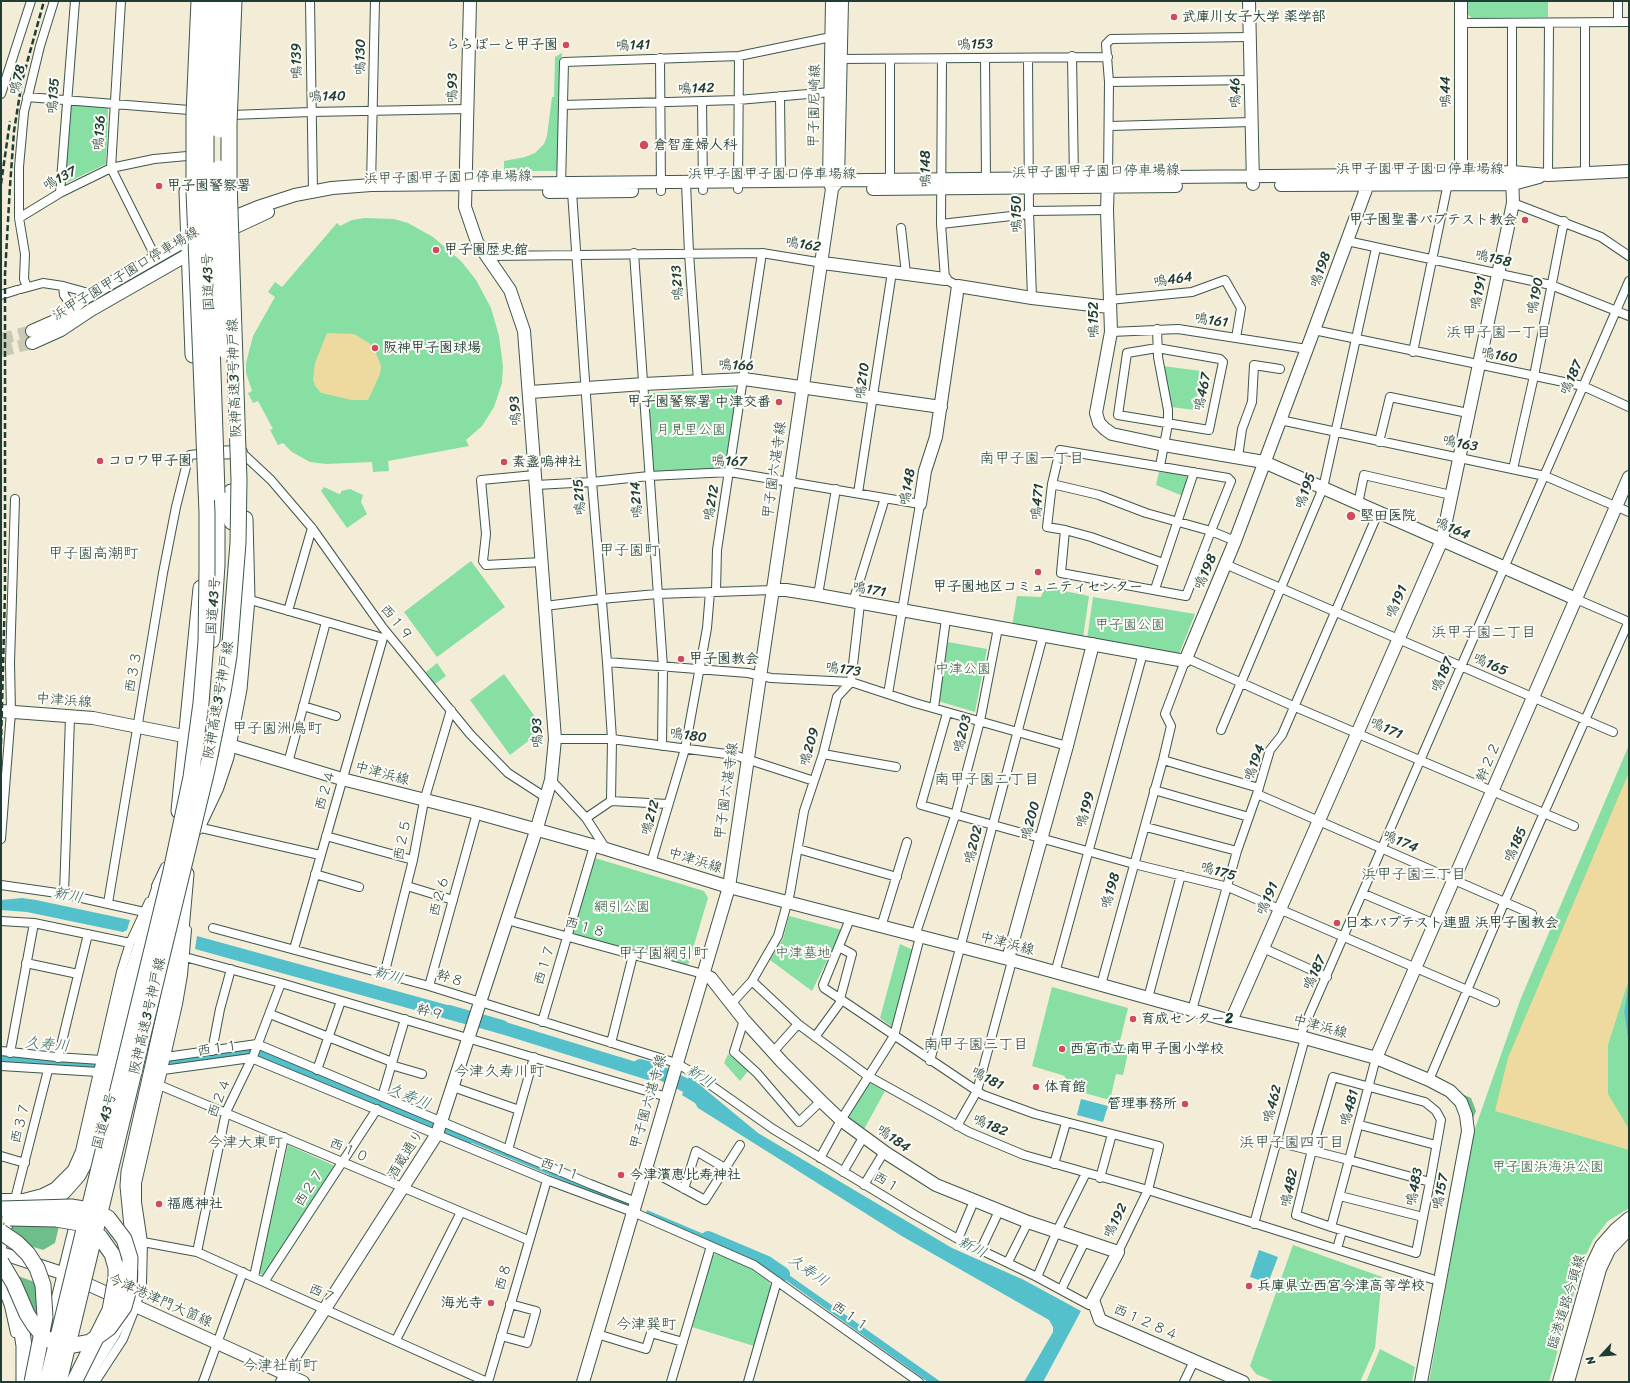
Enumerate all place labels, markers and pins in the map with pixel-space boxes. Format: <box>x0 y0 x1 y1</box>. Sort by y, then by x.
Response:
place label: 武庫川女子大学 薬学部 <box>1182 9 1326 25</box>
marker: 武庫川女子大学 薬学部 <box>1169 12 1179 22</box>
place label: ららぽーと甲子園 <box>446 37 558 53</box>
marker: ららぽーと甲子園 <box>561 40 571 50</box>
place label: 倉智産婦人科 <box>653 137 737 153</box>
marker: 倉智産婦人科 <box>638 139 650 151</box>
place label: 甲子園警察署 <box>167 178 251 194</box>
marker: 甲子園警察署 <box>154 181 164 191</box>
place label: 甲子園聖書バプテスト教会 <box>1349 212 1517 228</box>
marker: 甲子園聖書バプテスト教会 <box>1520 215 1530 225</box>
place label: 甲子園歴史館 <box>444 242 528 258</box>
marker: 甲子園歴史館 <box>431 245 441 255</box>
place label: 阪神甲子園球場 <box>383 340 481 356</box>
marker: 阪神甲子園球場 <box>370 343 380 353</box>
place label: 甲子園警察署 中津交番 <box>627 394 771 410</box>
marker: 甲子園警察署 中津交番 <box>774 397 784 407</box>
place label: コロワ甲子園 <box>108 453 192 469</box>
place label: 素盞嗚神社 <box>512 454 582 470</box>
marker: コロワ甲子園 <box>95 456 105 466</box>
marker: 素盞嗚神社 <box>499 457 509 467</box>
place label: 堅田医院 <box>1360 508 1416 524</box>
marker: 堅田医院 <box>1345 510 1357 522</box>
marker: 甲子園地区コミュニティセンター <box>1033 567 1043 577</box>
place label: 甲子園地区コミュニティセンター <box>933 579 1143 595</box>
place label: 甲子園教会 <box>689 651 759 667</box>
marker: 甲子園教会 <box>676 654 686 664</box>
place label: 日本バプテスト連盟 浜甲子園教会 <box>1345 915 1559 931</box>
marker: 日本バプテスト連盟 浜甲子園教会 <box>1332 918 1342 928</box>
place label: 育成センター2 <box>1141 1011 1233 1027</box>
marker: 育成センター2 <box>1128 1014 1138 1024</box>
place label: 西宮市立南甲子園小学校 <box>1070 1041 1224 1057</box>
marker: 西宮市立南甲子園小学校 <box>1057 1044 1067 1054</box>
place label: 体育館 <box>1044 1079 1086 1095</box>
marker: 体育館 <box>1031 1082 1041 1092</box>
place label: 管理事務所 <box>1107 1096 1177 1112</box>
marker: 管理事務所 <box>1180 1099 1190 1109</box>
place label: 今津濱恵比寿神社 <box>629 1167 741 1183</box>
marker: 今津濱恵比寿神社 <box>616 1170 626 1180</box>
place label: 福應神社 <box>167 1196 223 1212</box>
marker: 福應神社 <box>154 1199 164 1209</box>
place label: 兵庫県立西宮今津高等学校 <box>1257 1278 1425 1294</box>
marker: 兵庫県立西宮今津高等学校 <box>1244 1281 1254 1291</box>
place label: 海光寺 <box>441 1295 483 1311</box>
marker: 海光寺 <box>486 1298 496 1308</box>

